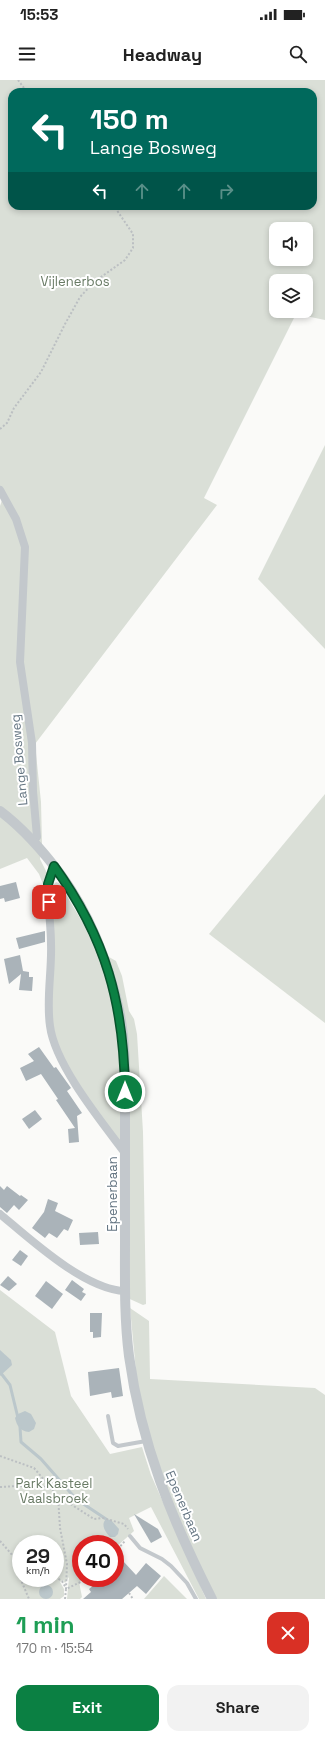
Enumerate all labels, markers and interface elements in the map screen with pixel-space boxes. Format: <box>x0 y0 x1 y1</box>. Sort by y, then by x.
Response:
text: 15:53 <box>20 5 58 24</box>
icon: menu <box>16 43 38 65</box>
text: Headway <box>123 43 202 66</box>
icon: search <box>287 43 309 65</box>
text: 150 m <box>90 101 169 137</box>
icon: left <box>24 104 76 156</box>
text: Lange Bosweg <box>90 136 217 159</box>
icon: left <box>89 180 111 202</box>
icon: ahead <box>131 180 153 202</box>
icon: ahead <box>173 180 195 202</box>
icon: right <box>215 180 237 202</box>
map controls <box>269 222 313 318</box>
button: sound <box>269 222 313 266</box>
park label: Vijlenerbos <box>40 273 110 290</box>
button: layers <box>269 274 313 318</box>
street label: Lange Bosweg <box>7 714 31 806</box>
pin <box>32 885 66 919</box>
icon: arrive <box>38 891 60 913</box>
position arrow <box>104 1071 146 1113</box>
street label: Epenerbaan <box>104 1156 121 1232</box>
street label: Epenerbaan <box>161 1468 207 1544</box>
park label: Park Kasteel Vaalsbroek <box>16 1475 92 1507</box>
speed limit sign: 40 <box>72 1535 124 1587</box>
text: 29 <box>26 1543 50 1569</box>
text: km/h <box>26 1564 50 1577</box>
text: 1 min <box>16 1609 75 1640</box>
button: close <box>267 1612 309 1654</box>
text: 170 m · 15:54 <box>16 1640 93 1657</box>
button: Exit <box>16 1685 159 1731</box>
button: Share <box>167 1685 309 1731</box>

